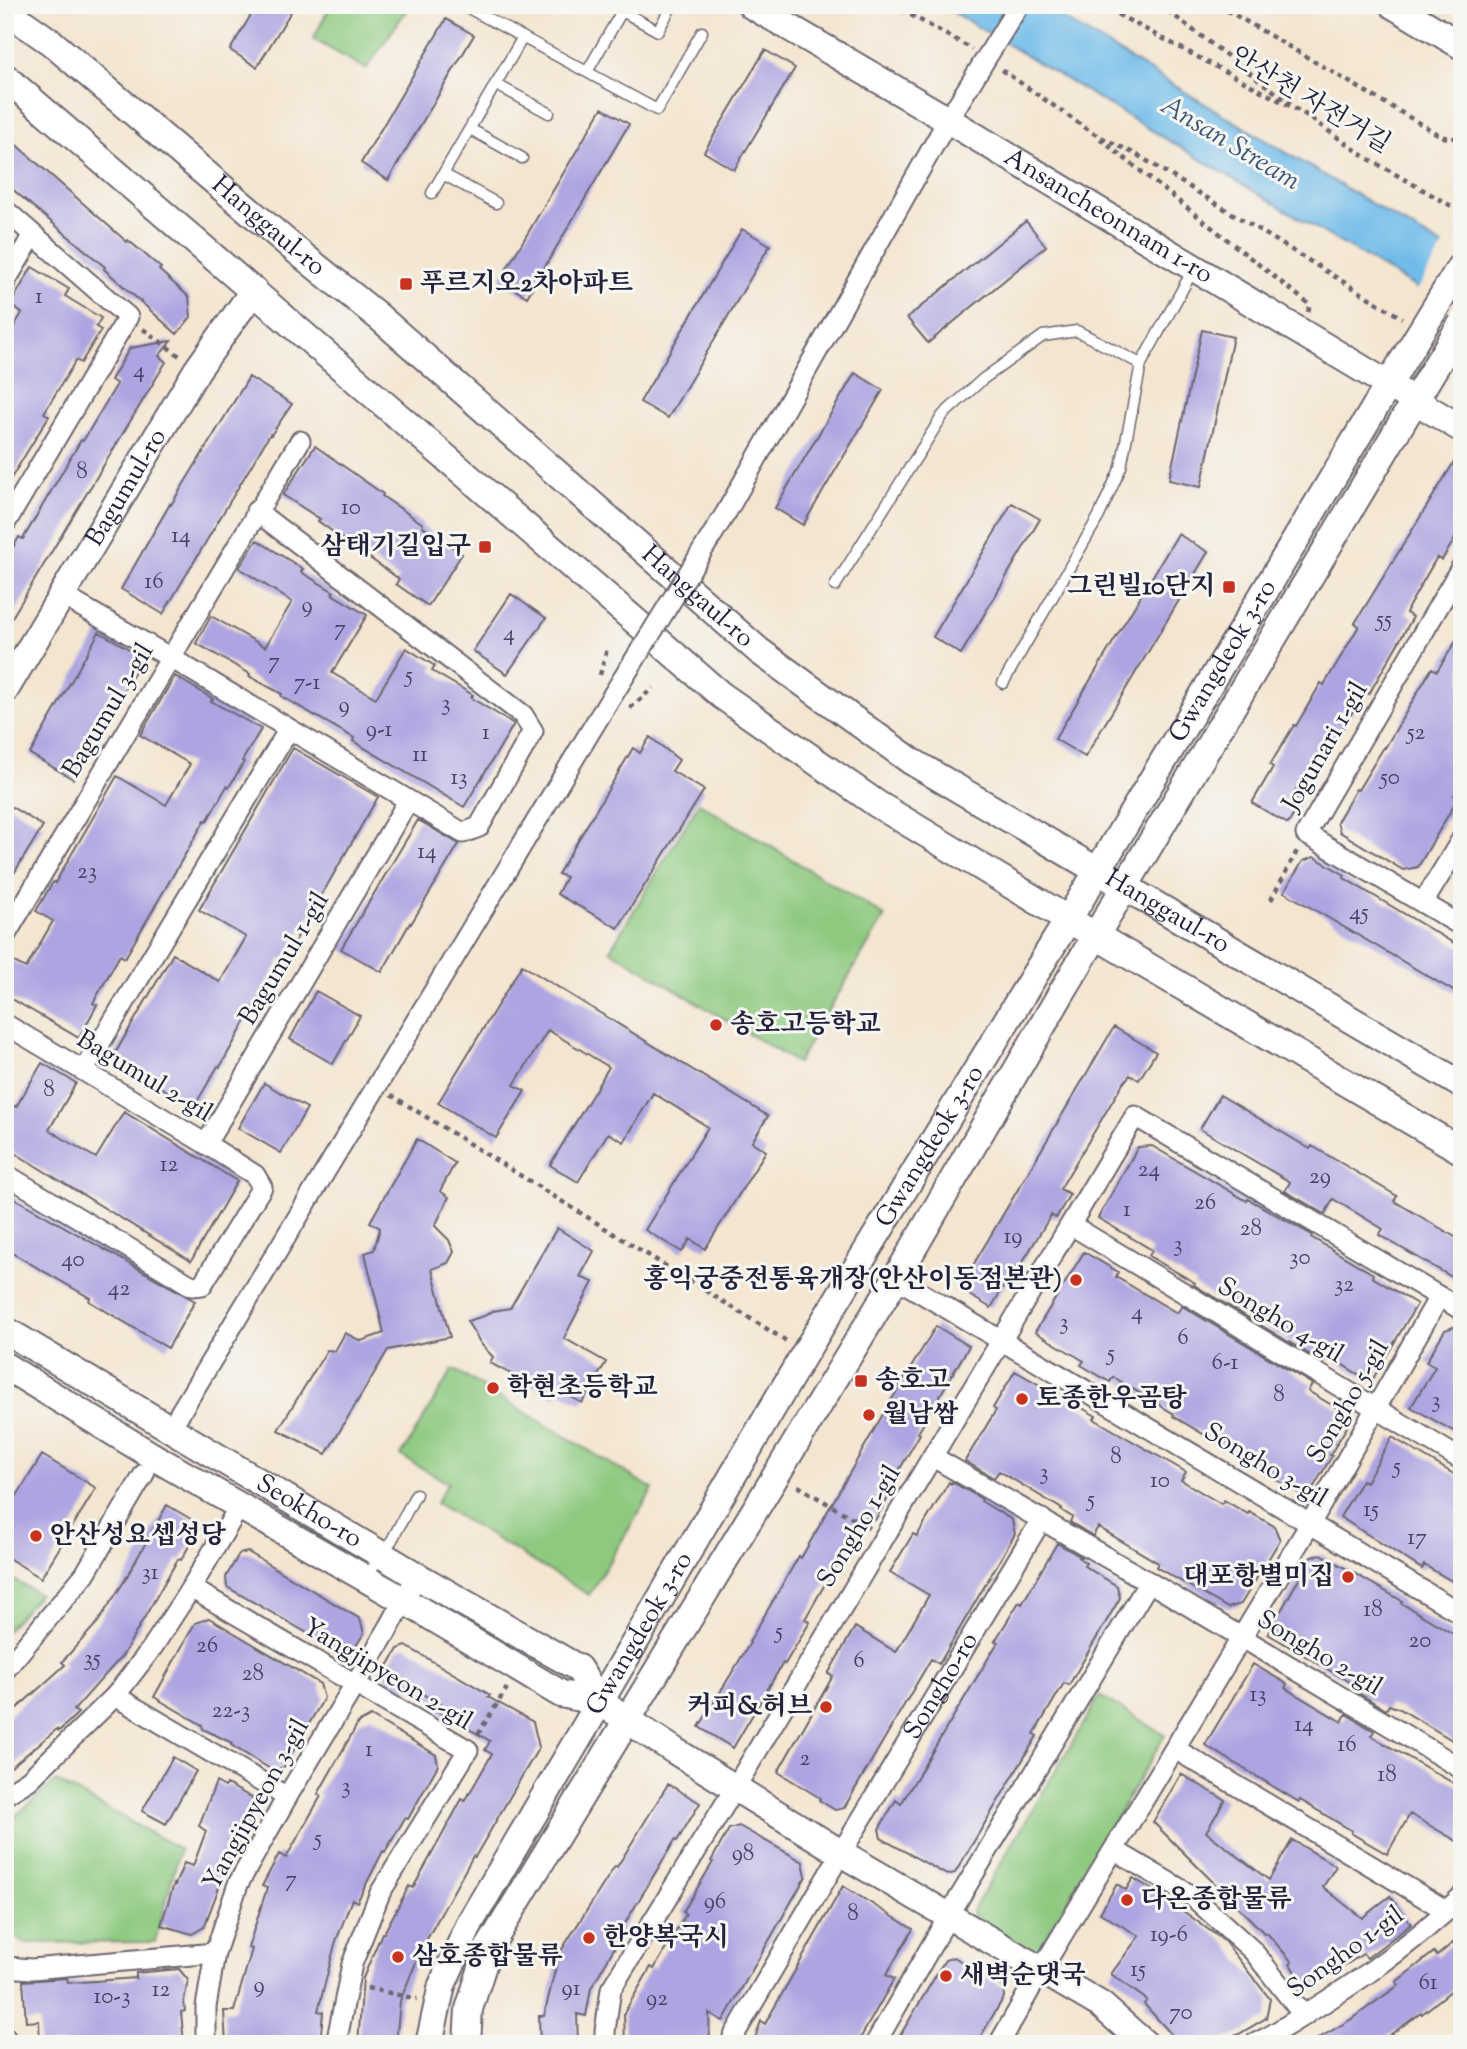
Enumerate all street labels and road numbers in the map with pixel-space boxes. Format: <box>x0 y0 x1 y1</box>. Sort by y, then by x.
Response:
street label: 안산천 자전거길 <box>1223 38 1397 164</box>
street label: Ansancheonnam 1-ro <box>997 139 1220 293</box>
street label: Hanggaul-ro <box>203 167 333 285</box>
street label: Bagumul-ro <box>77 422 176 554</box>
street label: Hanggaul-ro <box>633 537 762 657</box>
street label: Gwangdeok 3-ro <box>1160 573 1286 750</box>
street label: Bagumul 3-gil <box>54 637 164 785</box>
street label: Jogunari 1-gil <box>1273 675 1378 820</box>
street label: Hanggaul-ro <box>1098 860 1237 963</box>
street label: Bagumul 1-gil <box>231 885 339 1033</box>
street label: Bagumul 2-gil <box>69 1022 219 1132</box>
street label: Gwangdeok 3-ro <box>867 1058 994 1235</box>
street label: Songho 4-gil <box>1210 1269 1350 1373</box>
street label: Songho 5-gil <box>1301 1335 1397 1469</box>
street label: Songho 3-gil <box>1196 1414 1334 1518</box>
street label: Songho 1-gil <box>809 1459 911 1595</box>
street label: Seokho-ro <box>249 1465 369 1558</box>
street label: Gwangdeok 3-ro <box>577 1545 702 1722</box>
street label: Songho 2-gil <box>1249 1602 1389 1706</box>
street label: Yangjipyeon 2-gil <box>295 1609 479 1741</box>
street label: Songho-ro <box>895 1625 988 1747</box>
street label: Yangjipyeon 3-gil <box>195 1713 319 1897</box>
street label: Songho 1-gil <box>1280 1898 1412 2008</box>

